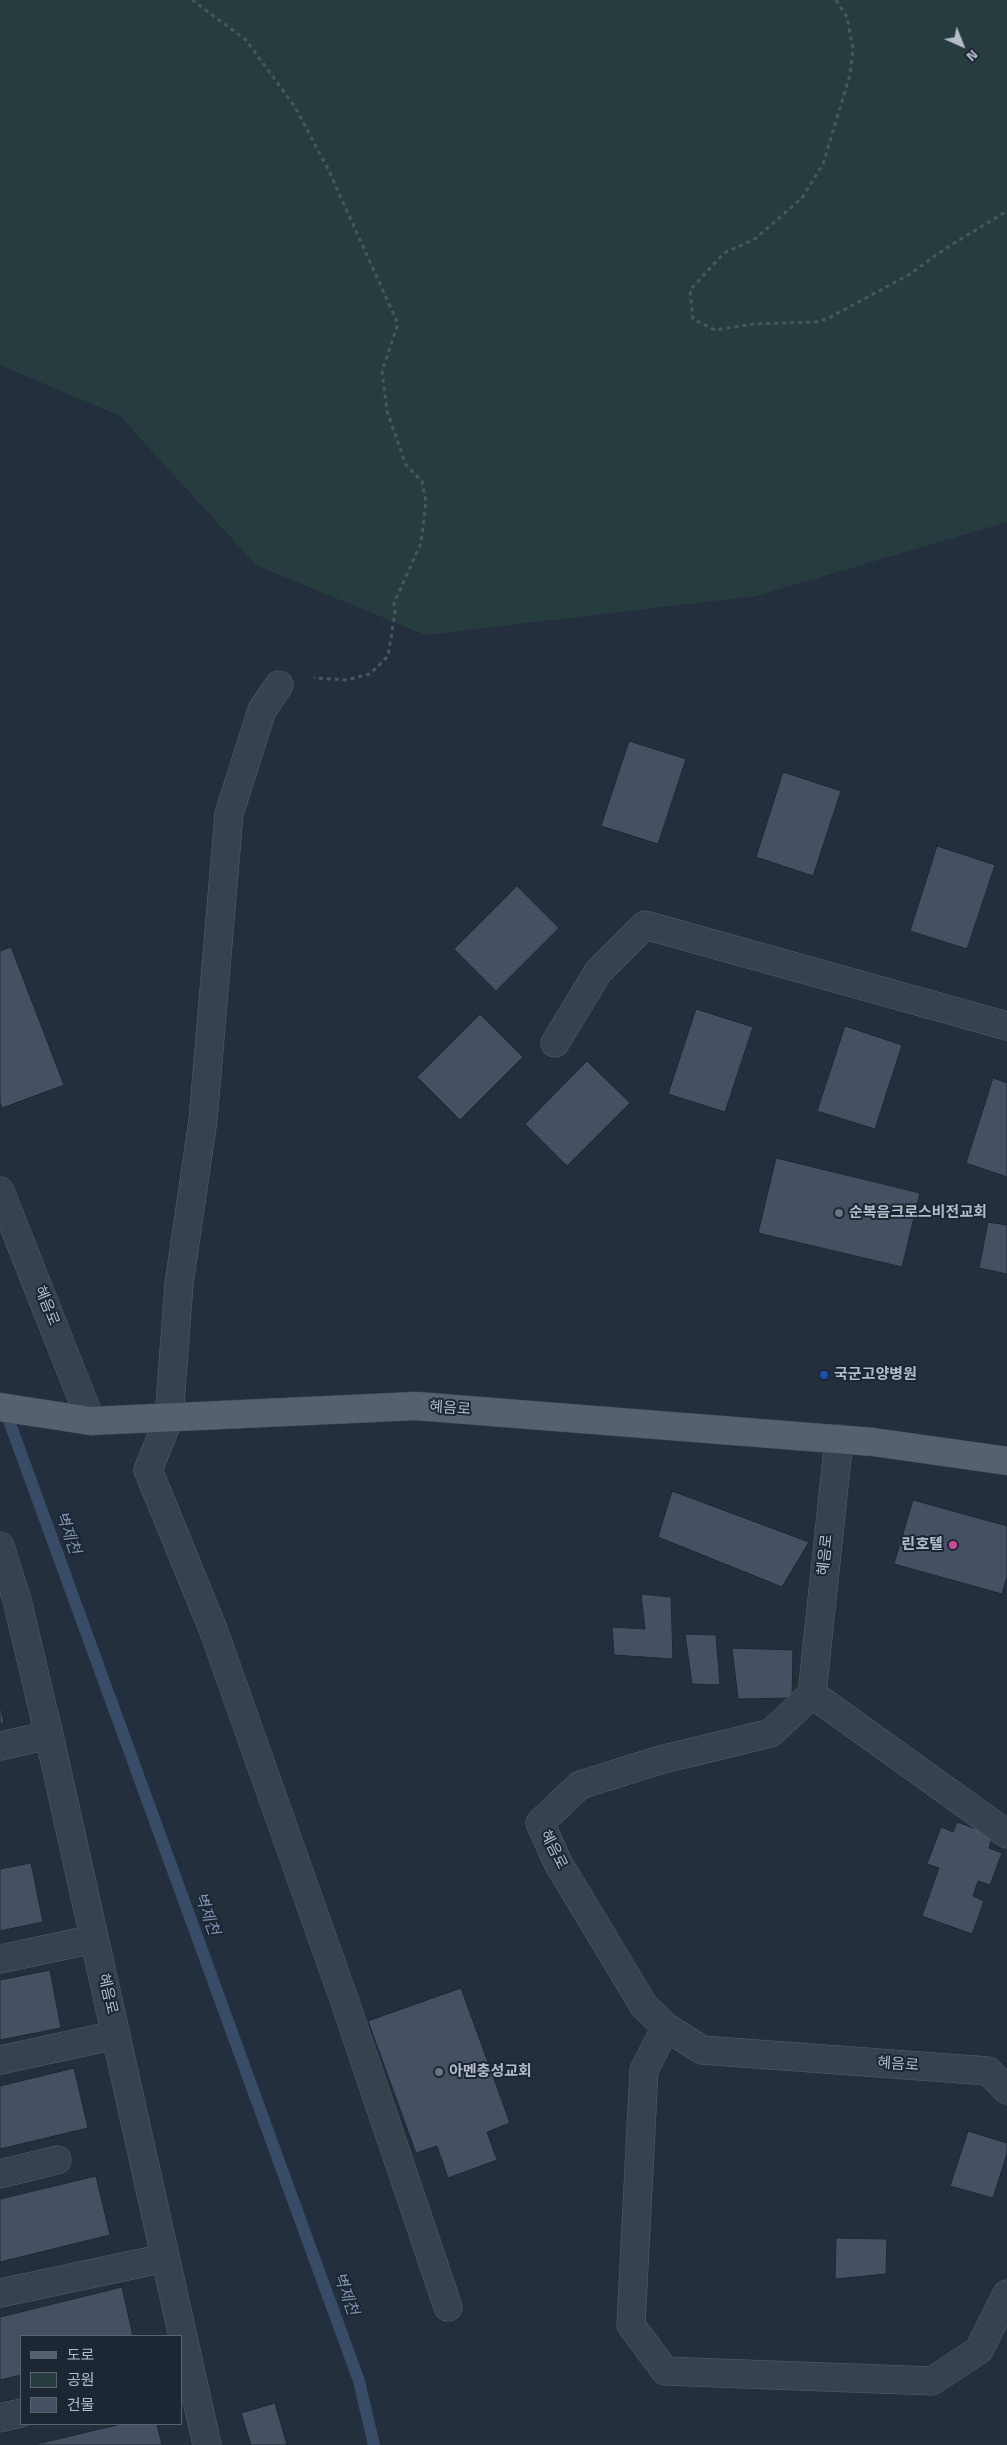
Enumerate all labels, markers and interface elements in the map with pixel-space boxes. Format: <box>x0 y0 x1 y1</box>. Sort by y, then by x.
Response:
north arrow <box>937 20 987 70</box>
text: N <box>962 45 984 67</box>
place label: 순복음크로스비전교회 <box>849 1204 987 1222</box>
marker: 순복음크로스비전교회 <box>833 1207 845 1219</box>
street label: 혜음로 <box>30 1283 62 1329</box>
place label: 국군고양병원 <box>834 1366 917 1384</box>
marker: 국군고양병원 <box>818 1369 830 1381</box>
street label: 혜음로 <box>429 1399 471 1419</box>
water label: 벽제천 <box>50 1509 84 1557</box>
street label: 혜음로 <box>815 1533 837 1577</box>
place label: 린호텔 <box>902 1536 943 1554</box>
marker: 린호텔 <box>947 1539 959 1551</box>
street label: 혜음로 <box>536 1827 570 1873</box>
water label: 벽제천 <box>189 1890 223 1938</box>
street label: 혜음로 <box>94 1972 120 2016</box>
street label: 혜음로 <box>877 2055 919 2075</box>
place label: 아멘충성교회 <box>449 2063 532 2081</box>
marker: 아멘충성교회 <box>433 2066 445 2078</box>
water label: 벽제천 <box>328 2270 362 2318</box>
legend <box>20 2335 182 2425</box>
text: 도로 <box>67 2343 95 2366</box>
text: 공원 <box>67 2368 95 2391</box>
text: 건물 <box>67 2393 95 2416</box>

